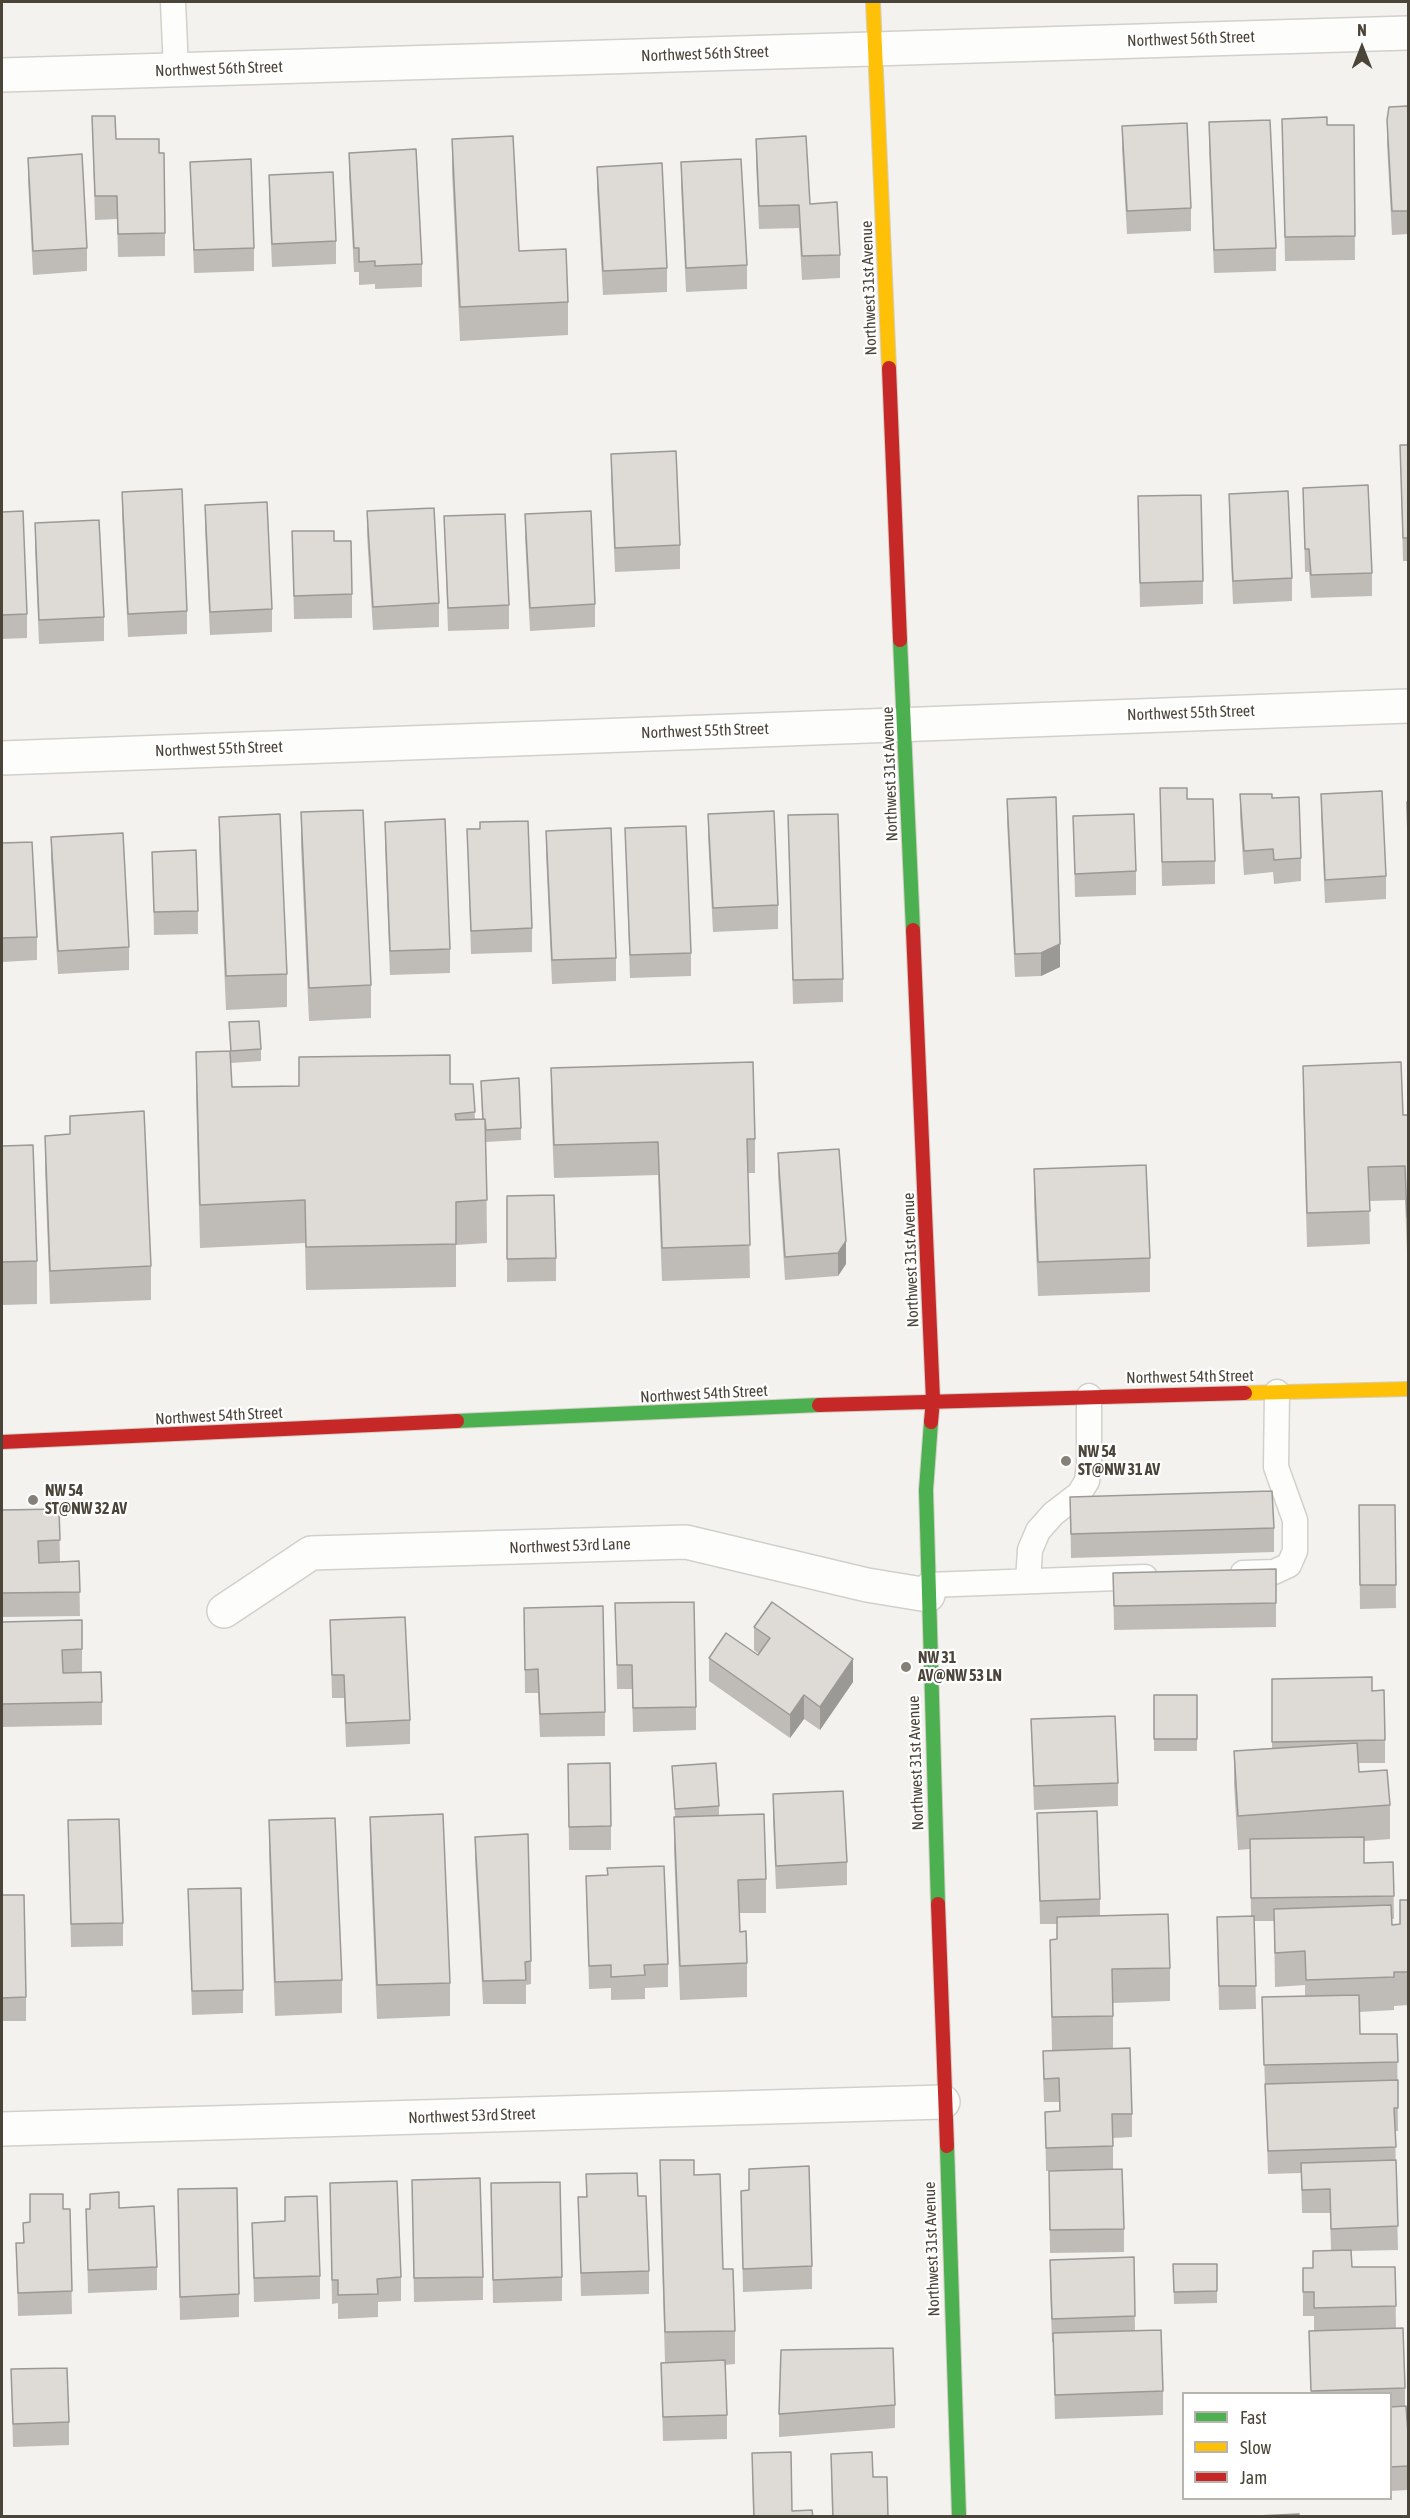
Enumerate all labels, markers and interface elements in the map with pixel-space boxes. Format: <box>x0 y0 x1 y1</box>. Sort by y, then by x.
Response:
north arrow <box>1332 18 1392 78</box>
text: N <box>1357 21 1367 39</box>
street label: Northwest 56th Street <box>1127 27 1255 51</box>
street label: Northwest 56th Street <box>641 42 769 66</box>
street label: Northwest 56th Street <box>155 57 283 81</box>
street label: Northwest 31st Avenue <box>857 220 881 356</box>
street label: Northwest 55th Street <box>1127 701 1255 725</box>
street label: Northwest 31st Avenue <box>878 706 902 842</box>
street label: Northwest 55th Street <box>641 719 769 743</box>
street label: Northwest 55th Street <box>155 737 283 761</box>
street label: Northwest 31st Avenue <box>899 1192 923 1328</box>
street label: Northwest 54th Street <box>1126 1366 1254 1388</box>
street label: Northwest 54th Street <box>640 1381 768 1407</box>
street label: Northwest 54th Street <box>155 1403 283 1429</box>
place label: NW 54 ST@NW 31 AV <box>1078 1442 1160 1480</box>
marker: NW 54 ST@NW 31 AV <box>1059 1454 1073 1468</box>
place label: NW 54 ST@NW 32 AV <box>45 1481 127 1519</box>
marker: NW 54 ST@NW 32 AV <box>26 1493 40 1507</box>
street label: Northwest 53rd Lane <box>509 1534 631 1558</box>
place label: NW 31 AV@NW 53 LN <box>918 1648 1002 1686</box>
marker: NW 31 AV@NW 53 LN <box>899 1660 913 1674</box>
street label: Northwest 31st Avenue <box>904 1695 928 1831</box>
street label: Northwest 53rd Street <box>408 2104 536 2128</box>
street label: Northwest 31st Avenue <box>920 2181 944 2317</box>
legend <box>1182 2392 1392 2500</box>
text: Fast <box>1240 2407 1267 2428</box>
text: Slow <box>1240 2437 1271 2458</box>
text: Jam <box>1240 2467 1267 2488</box>

